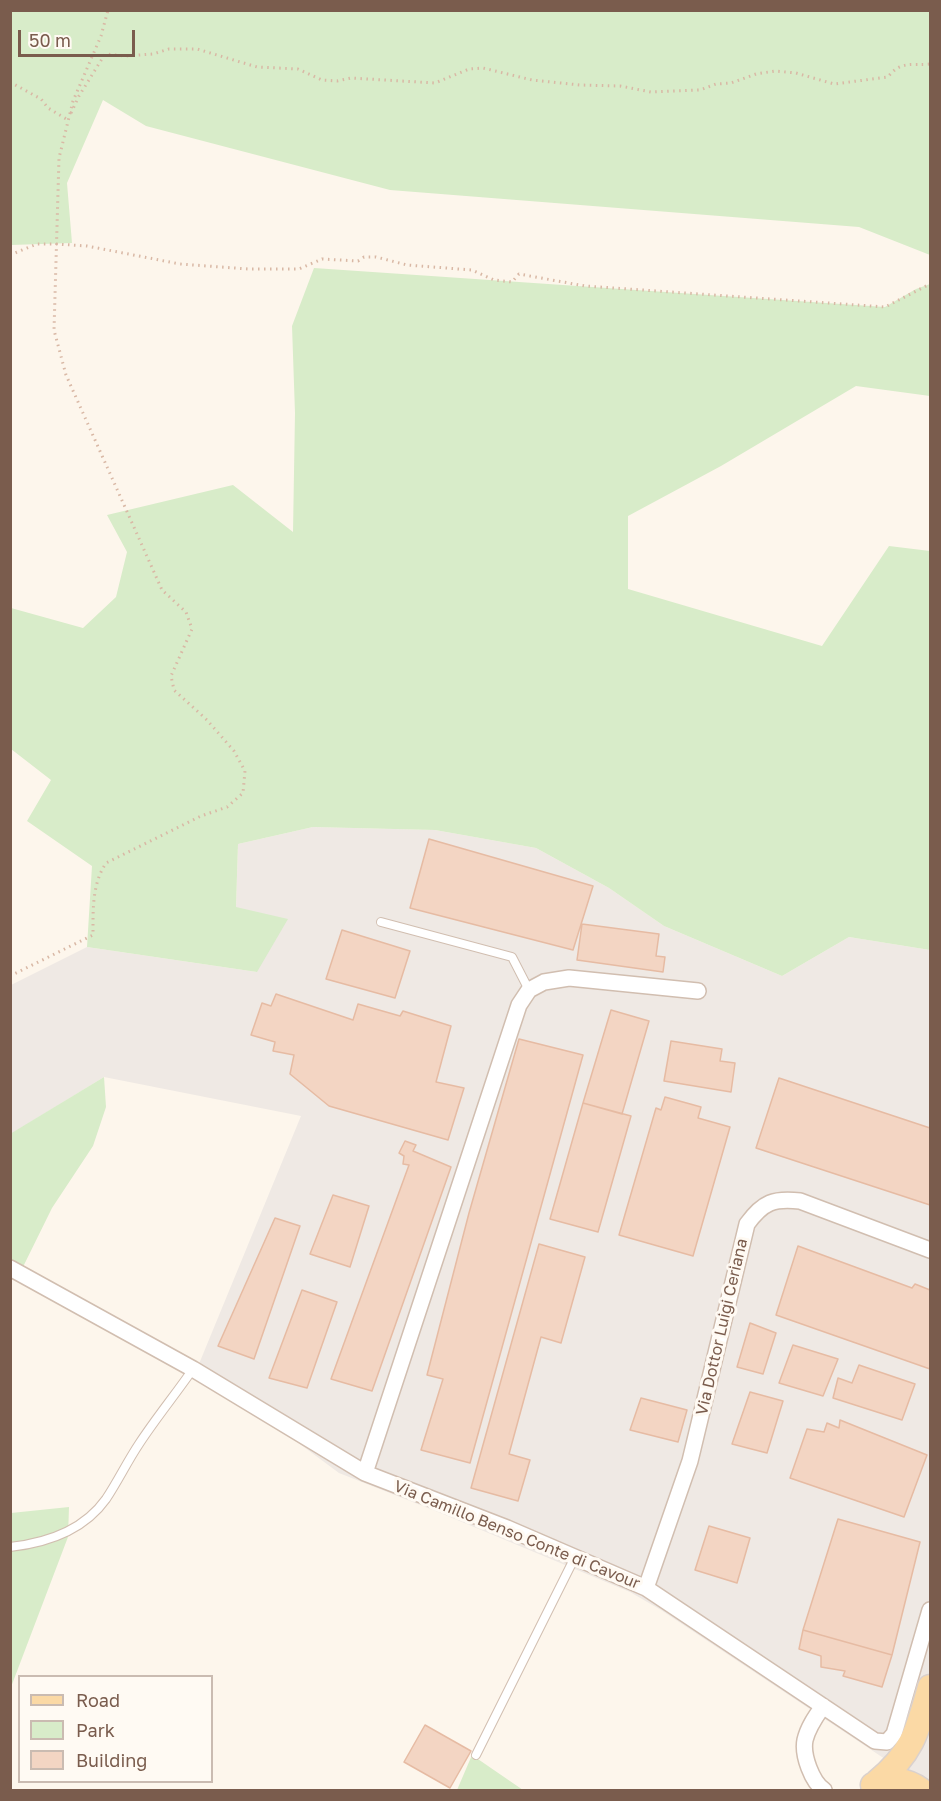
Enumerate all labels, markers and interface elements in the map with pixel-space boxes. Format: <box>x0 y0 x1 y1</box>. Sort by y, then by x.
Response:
scale bar <box>21 18 138 56</box>
text: 50 m <box>29 29 71 51</box>
street label: Via Dottor Luigi Ceriana <box>692 1237 752 1417</box>
street label: Via Camillo Benso Conte di Cavour <box>391 1477 643 1593</box>
legend <box>18 1675 213 1783</box>
text: Road <box>76 1689 120 1711</box>
text: Park <box>76 1719 115 1741</box>
text: Building <box>76 1749 147 1771</box>

